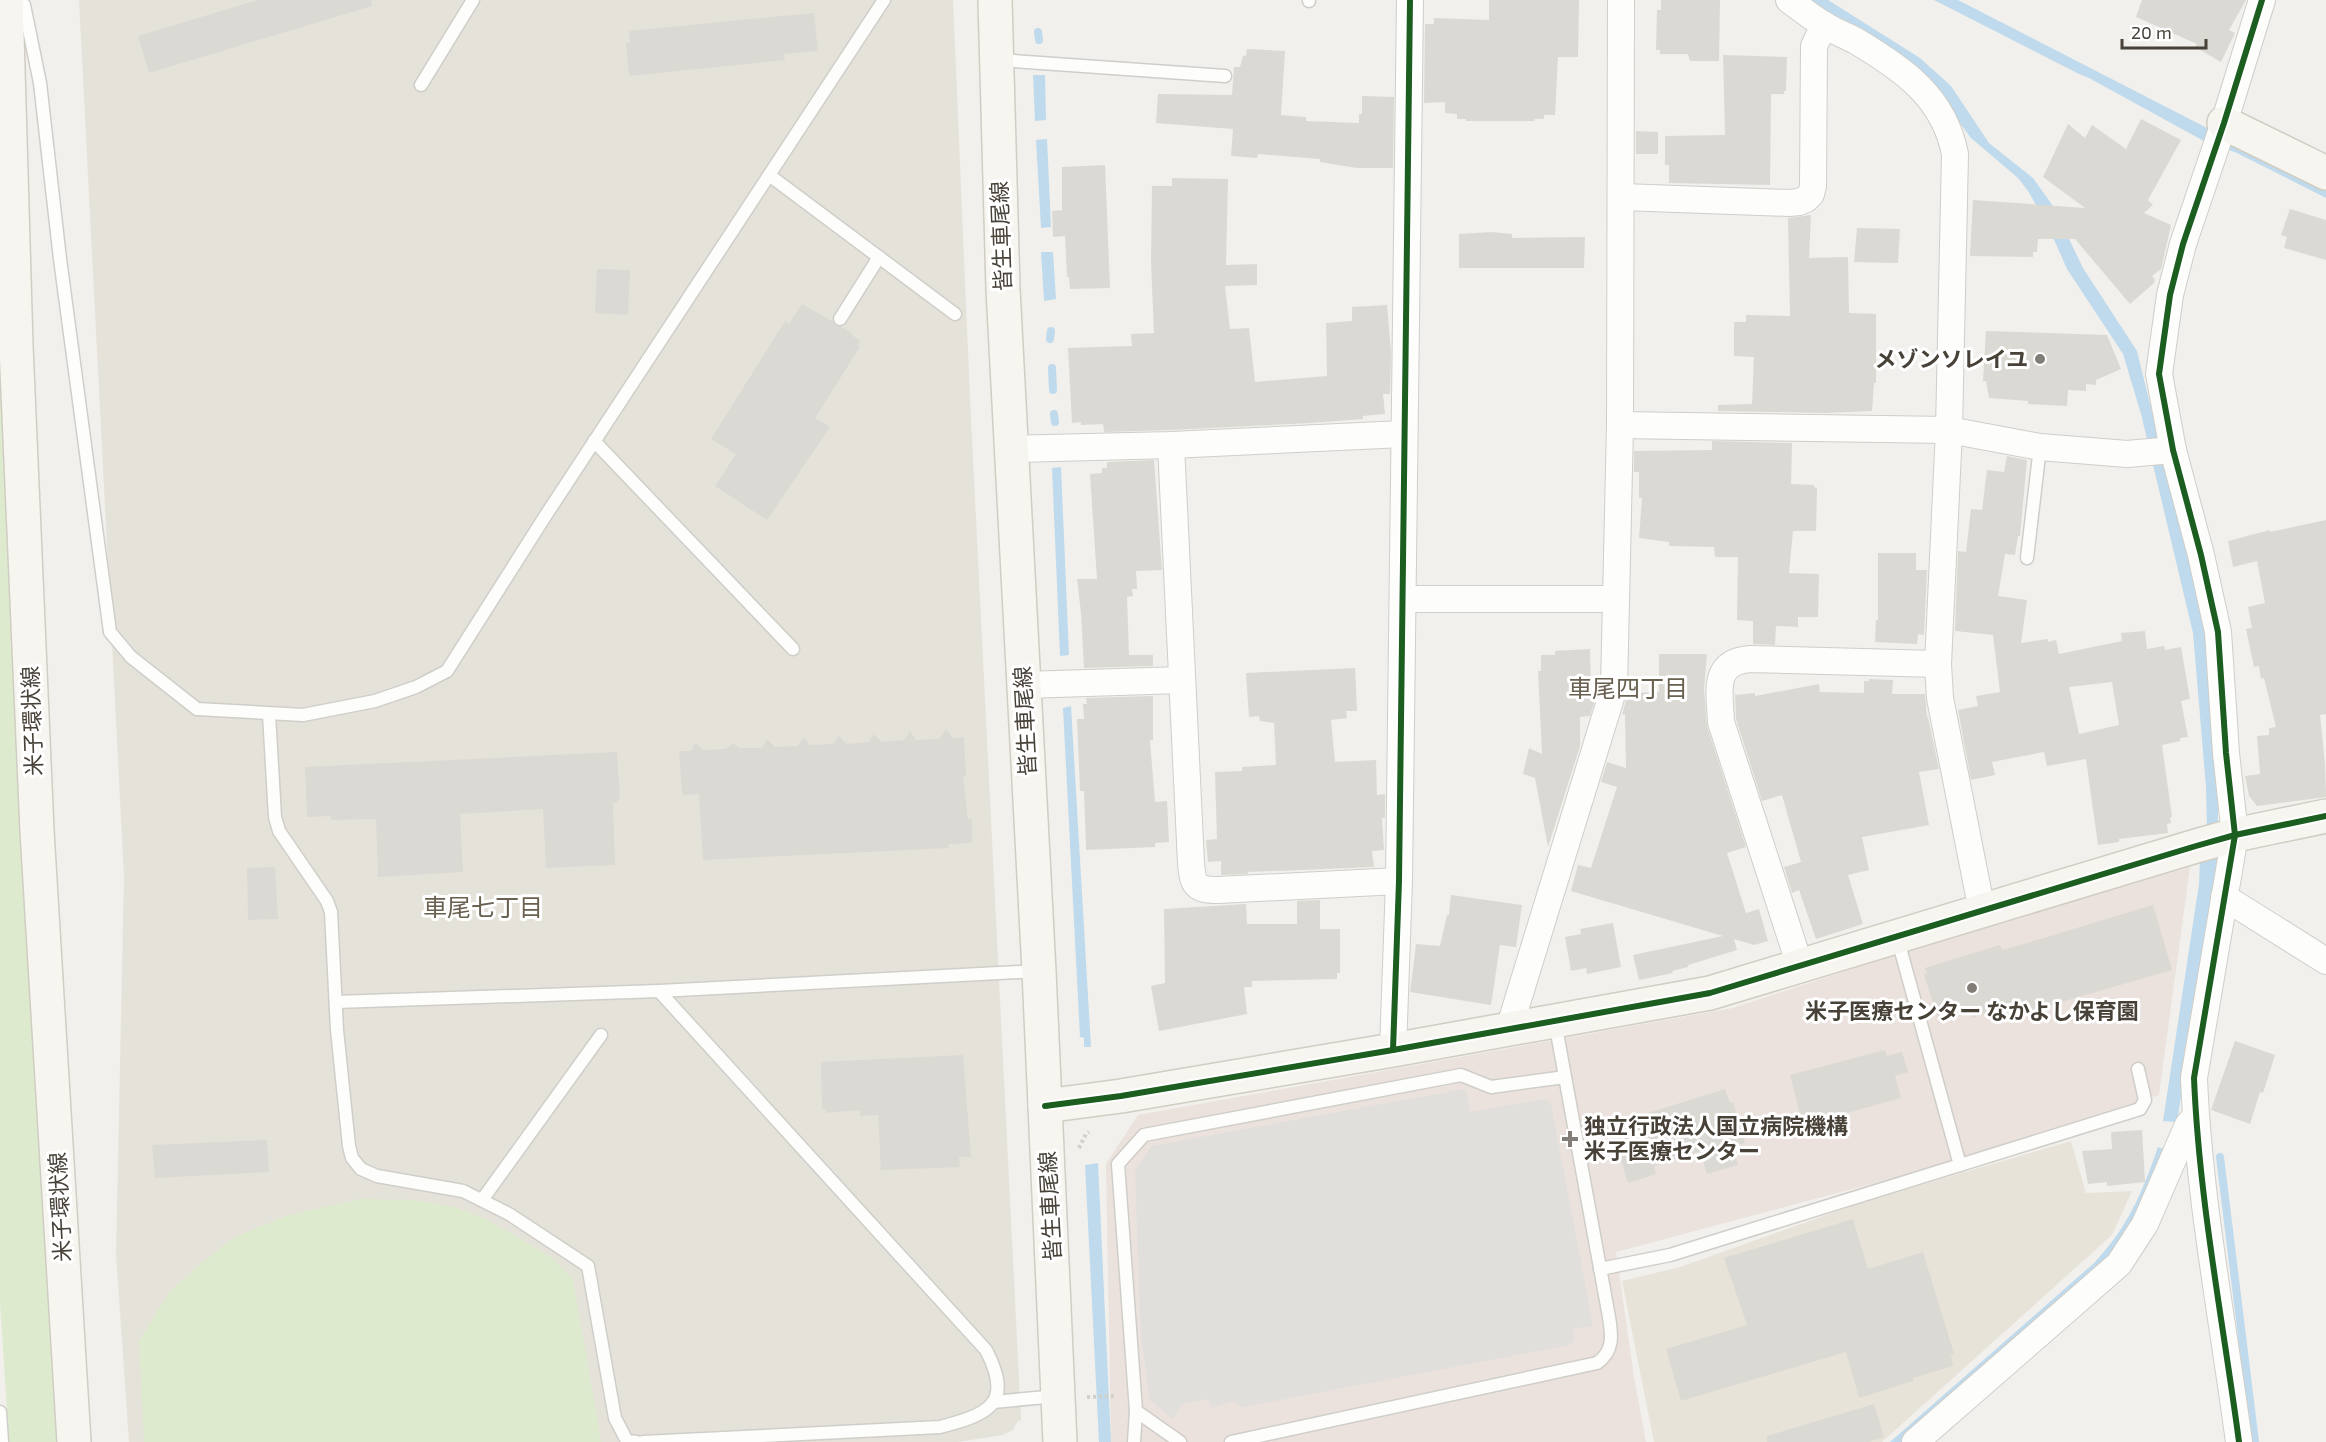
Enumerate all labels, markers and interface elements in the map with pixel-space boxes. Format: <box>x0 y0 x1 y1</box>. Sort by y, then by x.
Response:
scale bar <box>2122 12 2206 50</box>
text: 20 m <box>2131 21 2172 43</box>
street label: 皆生車尾線 <box>985 181 1015 291</box>
place label: メゾンソレイユ <box>1874 345 2028 371</box>
marker: メゾンソレイユ <box>2033 352 2047 366</box>
street label: 皆生車尾線 <box>1008 665 1040 777</box>
street label: 米子環状線 <box>16 666 46 776</box>
district label: 車尾四丁目 <box>1568 673 1688 702</box>
district label: 車尾七丁目 <box>423 892 543 921</box>
marker: 米子医療センター なかよし保育園 <box>1965 981 1979 995</box>
place label: 米子医療センター なかよし保育園 <box>1805 997 2139 1023</box>
place label: 独立行政法人国立病院機構 米子医療センター <box>1584 1112 1848 1163</box>
marker: 独立行政法人国立病院機構 米子医療センター <box>1561 1130 1579 1148</box>
street label: 皆生車尾線 <box>1033 1150 1065 1262</box>
street label: 米子環状線 <box>43 1151 75 1263</box>

